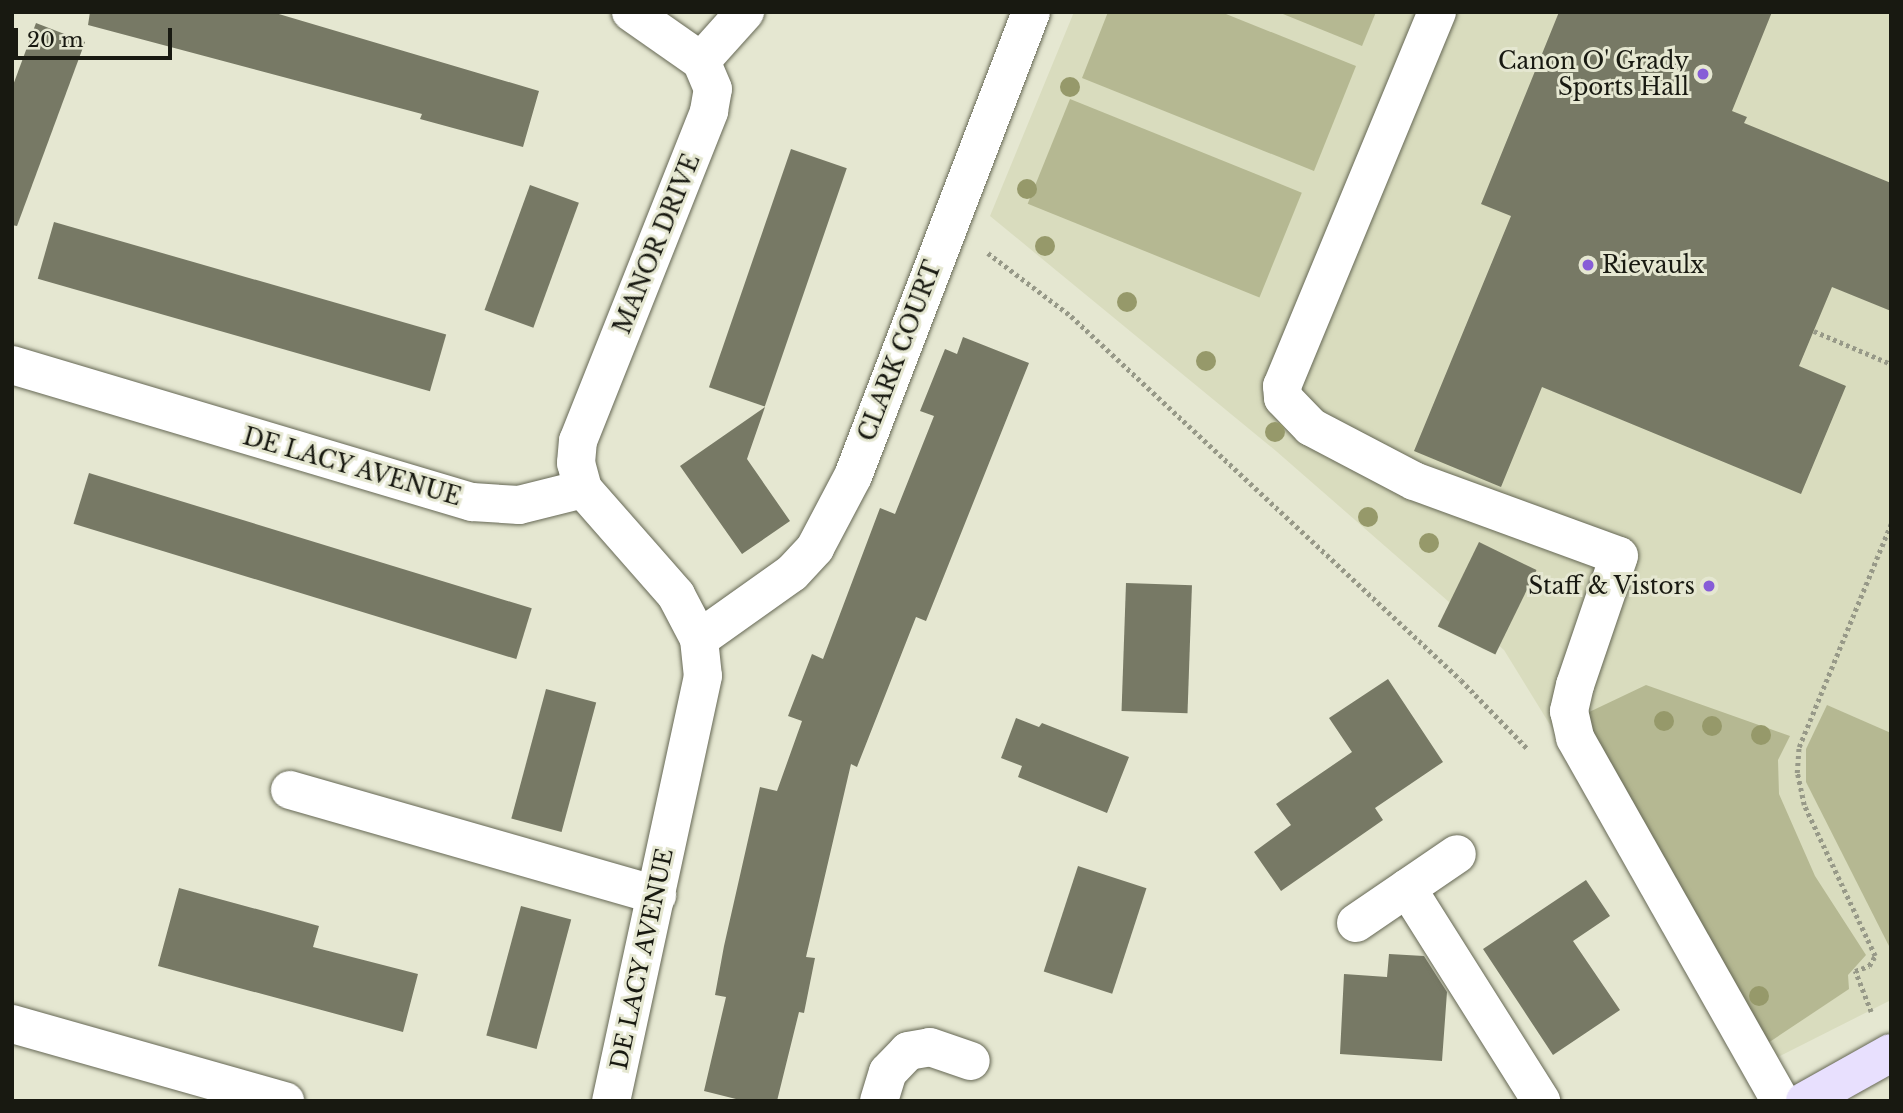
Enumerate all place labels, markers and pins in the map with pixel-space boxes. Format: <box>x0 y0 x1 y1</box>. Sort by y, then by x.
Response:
place label: Canon O' Grady Sports Hall <box>1498 47 1689 101</box>
marker: Canon O' Grady Sports Hall <box>1695 66 1711 82</box>
place label: Rievaulx <box>1602 251 1704 279</box>
marker: Rievaulx <box>1580 257 1596 273</box>
place label: Staff & Vistors <box>1527 572 1695 600</box>
marker: Staff & Vistors <box>1701 578 1717 594</box>

